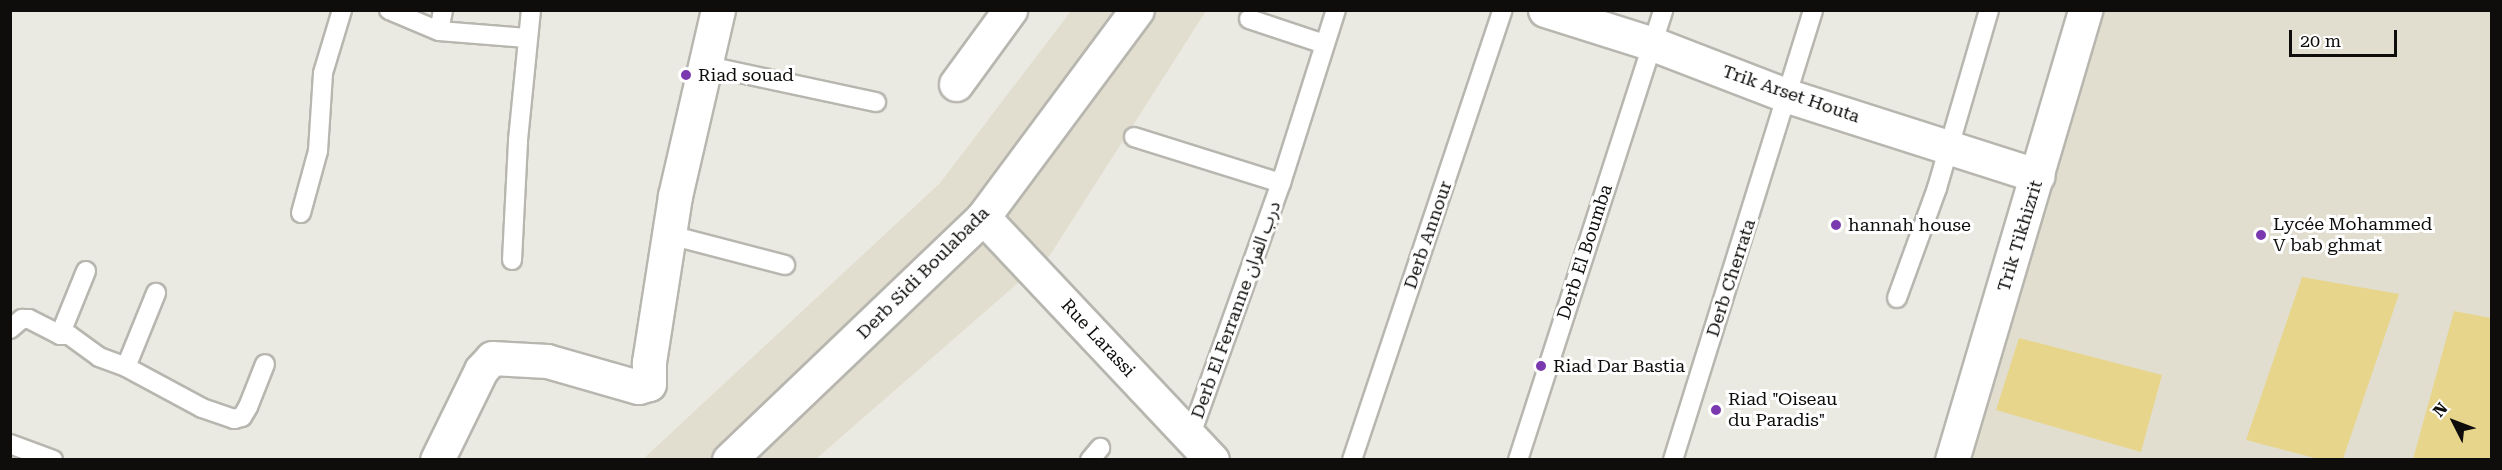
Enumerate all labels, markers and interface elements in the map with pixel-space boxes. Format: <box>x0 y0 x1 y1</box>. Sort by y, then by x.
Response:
scale bar <box>2292 18 2400 56</box>
text: 20 m <box>2300 30 2341 51</box>
street label: Trik Arset Houta <box>1719 60 1863 128</box>
place label: Riad souad <box>698 64 794 86</box>
marker: Riad souad <box>679 68 693 82</box>
street label: Derb Annour <box>1399 178 1457 292</box>
street label: Trik Tikhizrit <box>1993 178 2047 294</box>
street label: Derb El Boumba <box>1553 182 1617 322</box>
street label: Derb El Ferranne درب الفران <box>1187 198 1285 422</box>
street label: Derb Sidi Boulabada <box>852 202 994 344</box>
place label: hannah house <box>1848 214 1971 236</box>
place label: Lycée Mohammed V bab ghmat <box>2273 214 2432 256</box>
street label: Derb Cherrata <box>1702 216 1760 340</box>
marker: hannah house <box>1829 218 1843 232</box>
marker: Lycée Mohammed V bab ghmat <box>2254 228 2268 242</box>
street label: Rue Larassi <box>1056 295 1140 381</box>
place label: Riad Dar Bastia <box>1553 355 1685 377</box>
marker: Riad Dar Bastia <box>1534 359 1548 373</box>
place label: Riad "Oiseau du Paradis" <box>1728 389 1837 432</box>
north arrow <box>2424 392 2484 452</box>
text: N <box>2429 399 2451 421</box>
marker: Riad "Oiseau du Paradis" <box>1709 403 1723 417</box>

